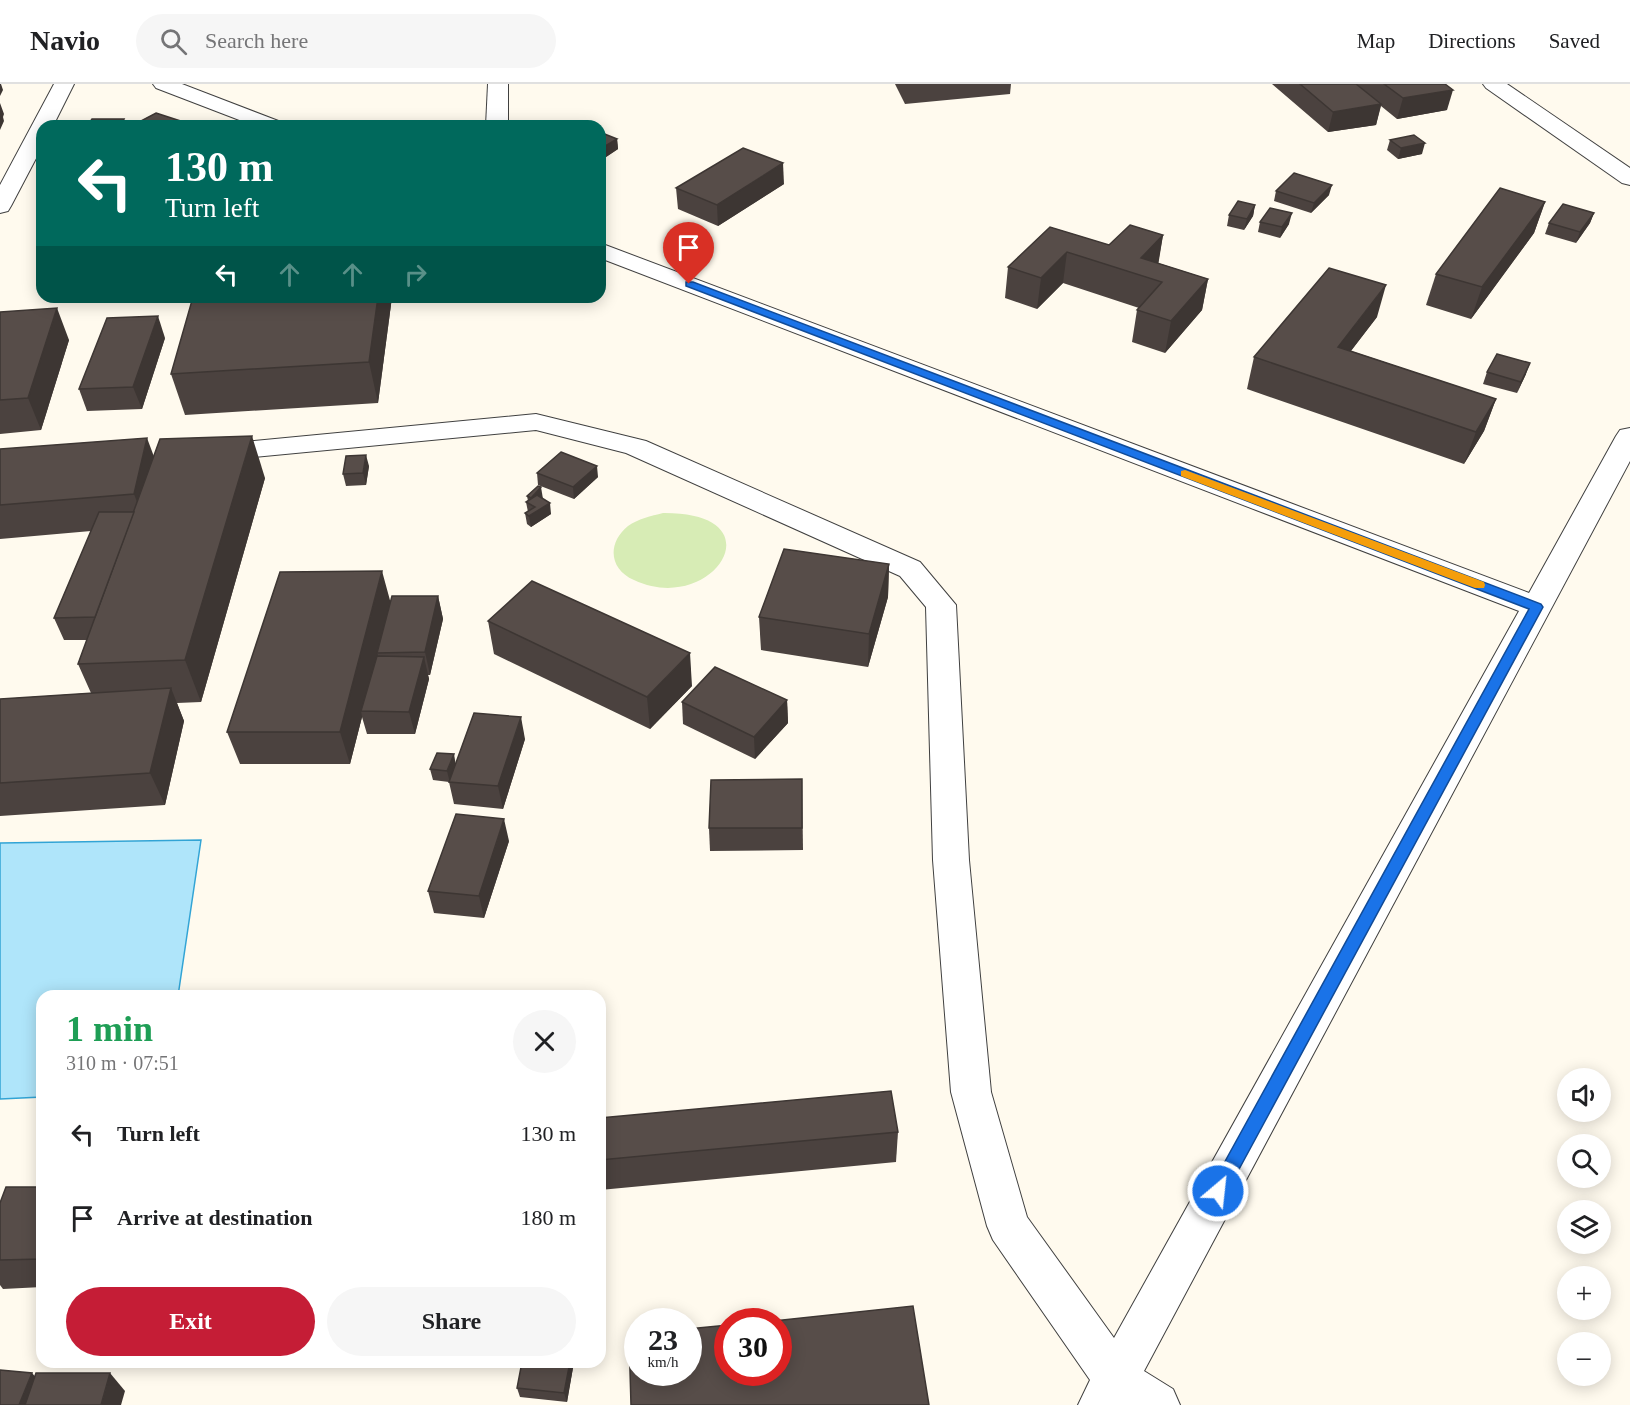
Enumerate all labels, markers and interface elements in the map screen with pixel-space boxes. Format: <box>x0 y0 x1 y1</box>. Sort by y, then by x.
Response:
search box <box>136 14 556 68</box>
text: Navio <box>30 25 100 56</box>
icon: search <box>157 25 190 58</box>
text: Search here <box>205 28 308 53</box>
text: Map <box>1357 29 1395 53</box>
text: Directions <box>1428 29 1516 53</box>
text: Saved <box>1549 29 1600 53</box>
icon: left <box>66 144 144 222</box>
text: 130 m <box>165 144 274 190</box>
text: Turn left <box>165 193 259 223</box>
pin <box>663 222 714 284</box>
icon: arrive <box>672 231 705 264</box>
icon: left <box>210 258 243 291</box>
icon: ahead <box>273 258 306 291</box>
icon: ahead <box>336 258 369 291</box>
icon: right <box>399 258 432 291</box>
text: 1 min <box>66 1009 153 1049</box>
button: close <box>513 1010 576 1073</box>
text: 310 m · 07:51 <box>66 1052 179 1074</box>
map controls <box>1557 1068 1611 1386</box>
button: sound <box>1557 1068 1611 1122</box>
icon: left <box>66 1118 99 1151</box>
text: Turn left <box>117 1121 200 1146</box>
text: 130 m <box>520 1121 576 1146</box>
button: search <box>1557 1134 1611 1188</box>
position arrow <box>1186 1159 1250 1223</box>
button: layers <box>1557 1200 1611 1254</box>
icon: arrive <box>66 1202 99 1235</box>
text: Arrive at destination <box>117 1205 313 1230</box>
text: 180 m <box>520 1205 576 1230</box>
button: + <box>1557 1266 1611 1320</box>
button: Exit <box>66 1287 315 1356</box>
button: Share <box>327 1287 576 1356</box>
speed limit sign: 30 <box>714 1308 792 1386</box>
text: 23 <box>648 1323 678 1356</box>
button: − <box>1557 1332 1611 1386</box>
text: km/h <box>648 1354 678 1370</box>

